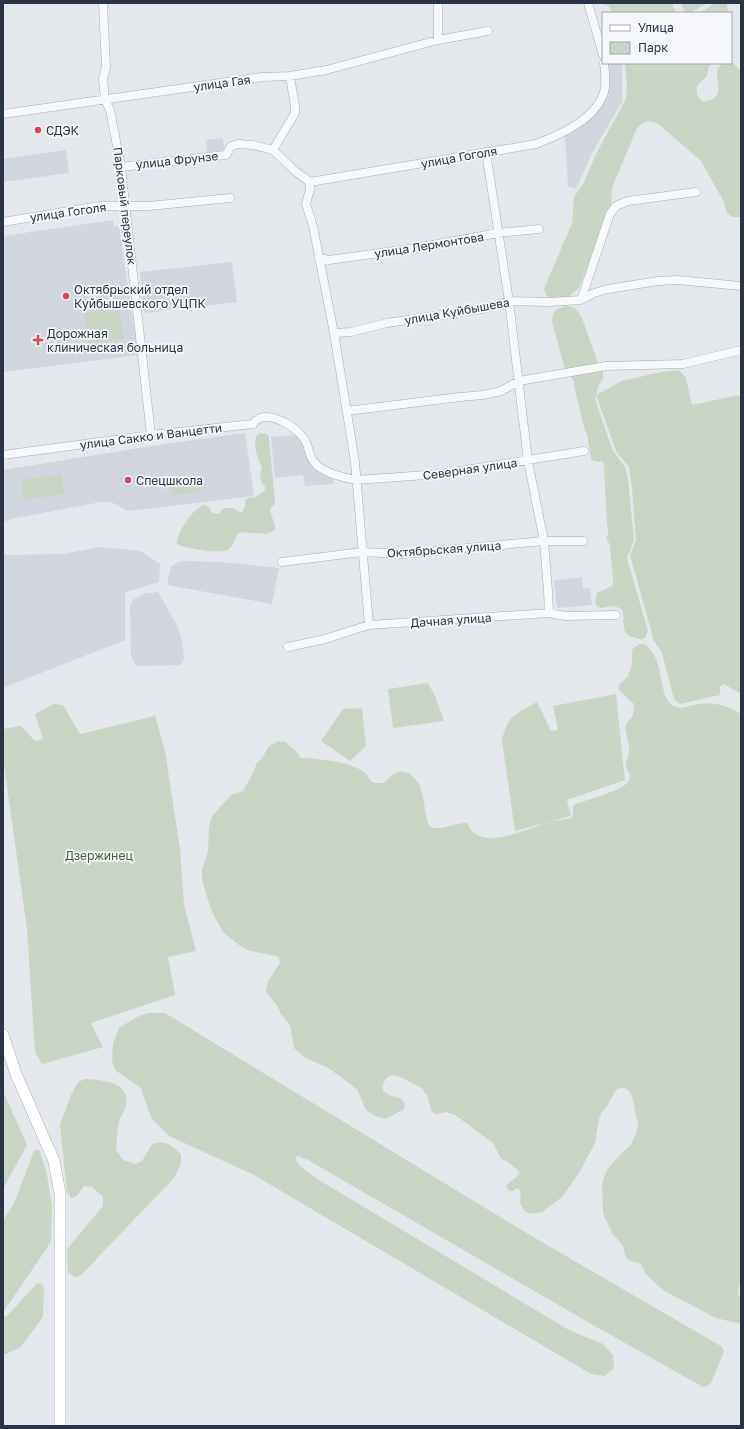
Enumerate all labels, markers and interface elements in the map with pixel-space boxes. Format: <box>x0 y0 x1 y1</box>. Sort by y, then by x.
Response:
legend <box>602 12 732 64</box>
text: Улица <box>638 20 674 35</box>
text: Парк <box>638 40 668 55</box>
street label: улица Гая <box>193 72 251 94</box>
place label: СДЭК <box>46 123 80 138</box>
marker: СДЭК <box>33 125 43 135</box>
street label: улица Гоголя <box>420 143 498 171</box>
street label: Парковый переулок <box>110 146 140 266</box>
street label: улица Фрунзе <box>135 148 219 172</box>
street label: улица Гоголя <box>29 199 107 225</box>
street label: улица Лермонтова <box>373 229 485 261</box>
place label: Октябрьский отдел Куйбышевского УЦПК <box>74 282 207 311</box>
marker: Октябрьский отдел Куйбышевского УЦПК <box>61 291 71 301</box>
street label: улица Куйбышева <box>403 294 511 328</box>
place label: Дорожная клиническая больница <box>47 326 183 355</box>
marker: Дорожная клиническая больница <box>32 334 44 346</box>
street label: улица Сакко и Ванцетти <box>79 420 223 452</box>
street label: Северная улица <box>422 455 518 483</box>
place label: Спецшкола <box>136 473 203 488</box>
marker: Спецшкола <box>123 475 133 485</box>
street label: Октябрьская улица <box>386 538 502 560</box>
street label: Дачная улица <box>410 610 492 630</box>
park label: Дзержинец <box>65 848 133 863</box>

